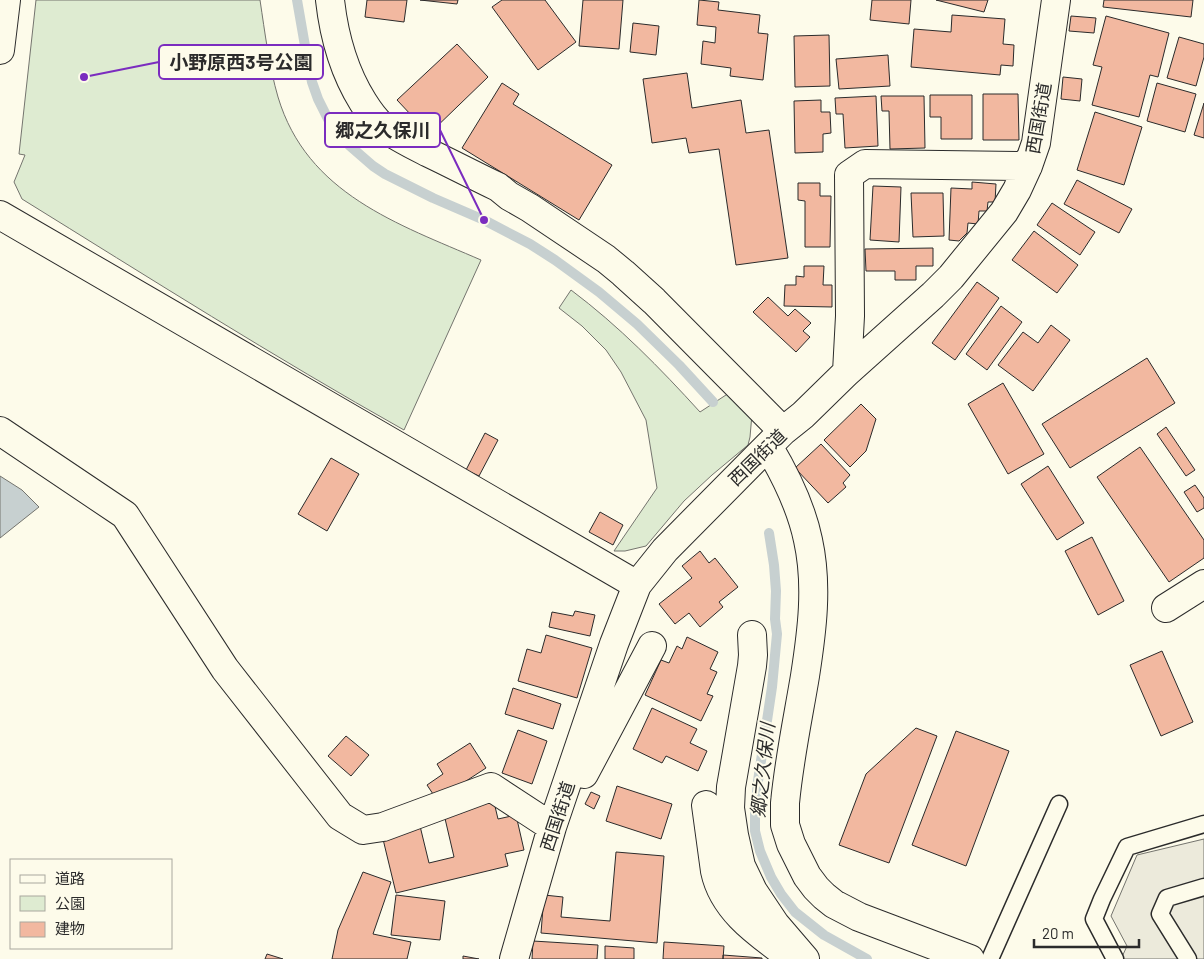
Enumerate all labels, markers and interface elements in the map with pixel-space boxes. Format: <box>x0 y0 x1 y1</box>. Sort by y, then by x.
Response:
callout: 小野原西3号公園 <box>159 45 323 79</box>
text: 小野原西3号公園 <box>169 50 313 73</box>
street label: 西国街道 <box>1021 81 1055 155</box>
callout: 郷之久保川 <box>325 113 440 147</box>
text: 郷之久保川 <box>335 118 431 141</box>
street label: 西国街道 <box>723 424 791 490</box>
water label: 郷之久保川 <box>746 720 779 818</box>
street label: 西国街道 <box>535 778 579 854</box>
legend <box>10 859 172 949</box>
text: 道路 <box>55 869 85 887</box>
text: 公園 <box>55 894 85 912</box>
scale bar <box>1034 916 1139 948</box>
text: 建物 <box>55 919 85 937</box>
text: 20 m <box>1042 924 1074 942</box>

